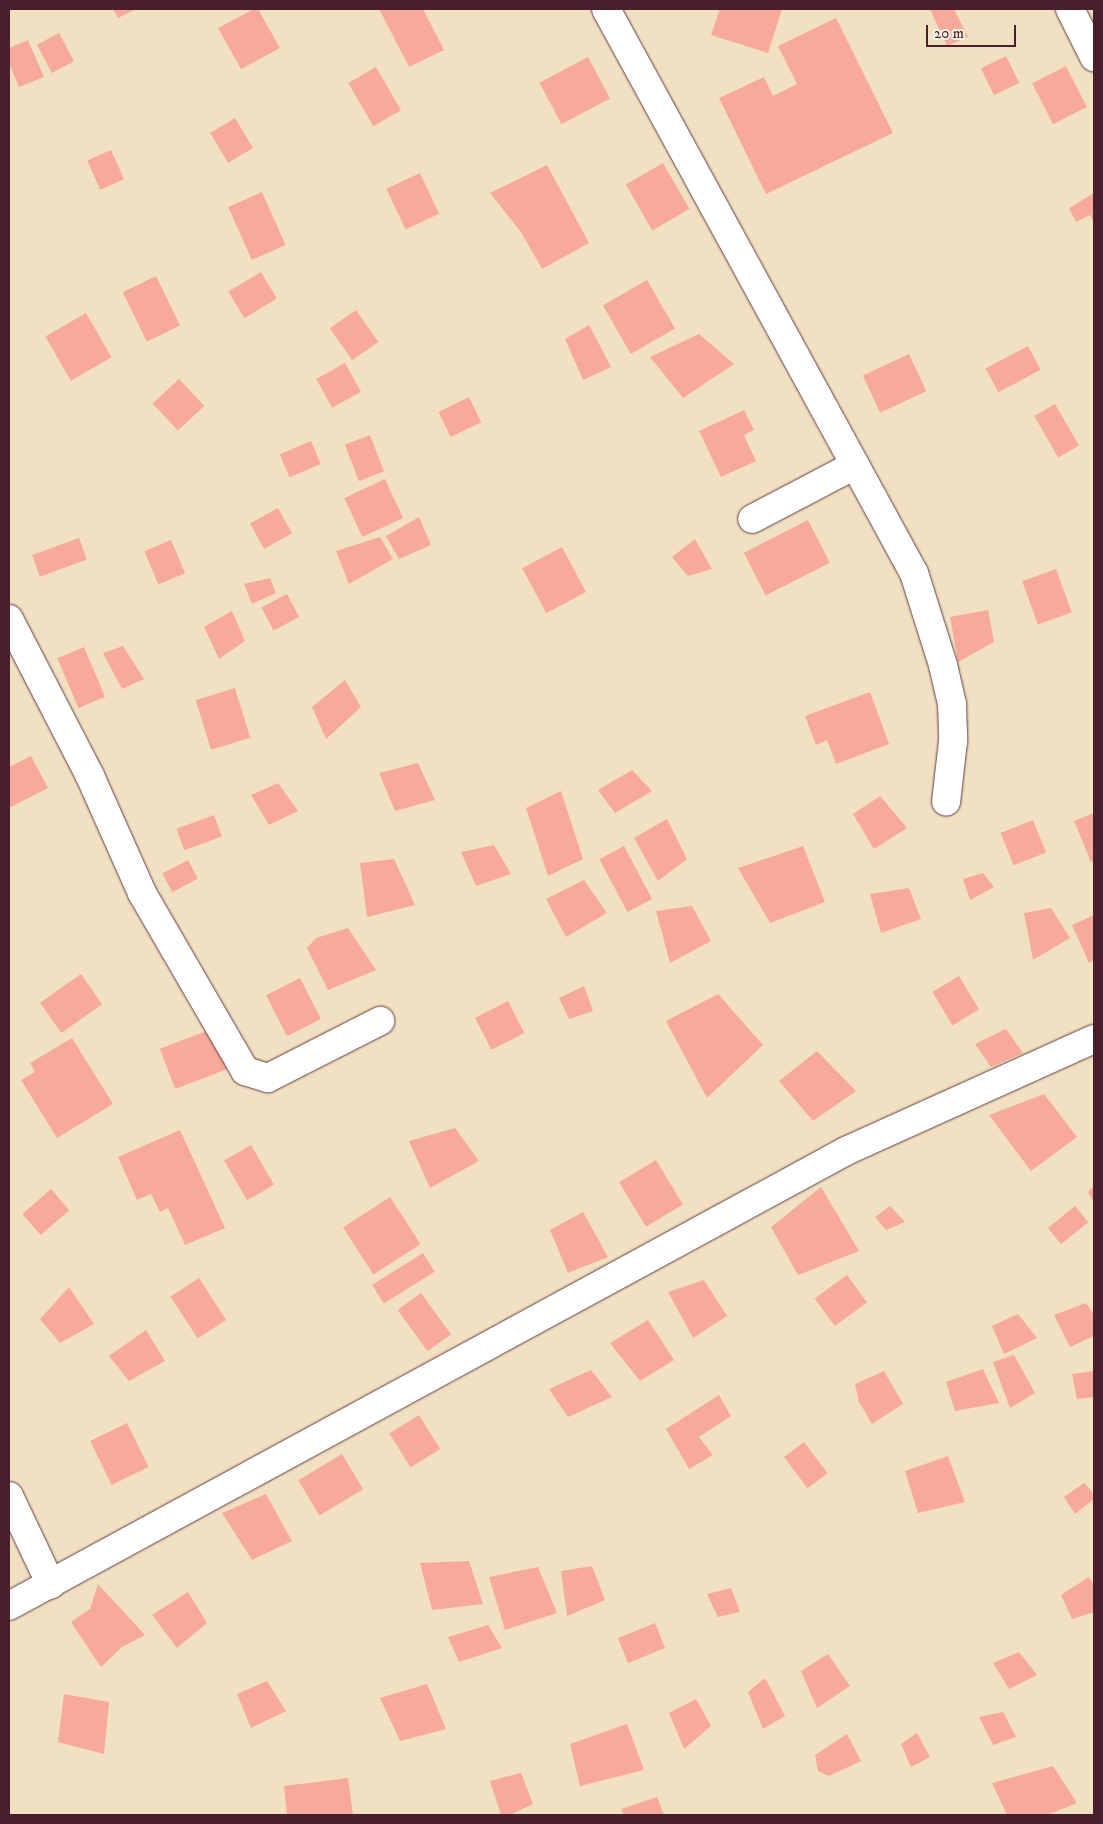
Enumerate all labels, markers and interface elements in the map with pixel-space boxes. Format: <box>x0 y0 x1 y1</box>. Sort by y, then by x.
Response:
scale bar <box>928 15 1018 47</box>
text: 20 m <box>934 24 964 43</box>

